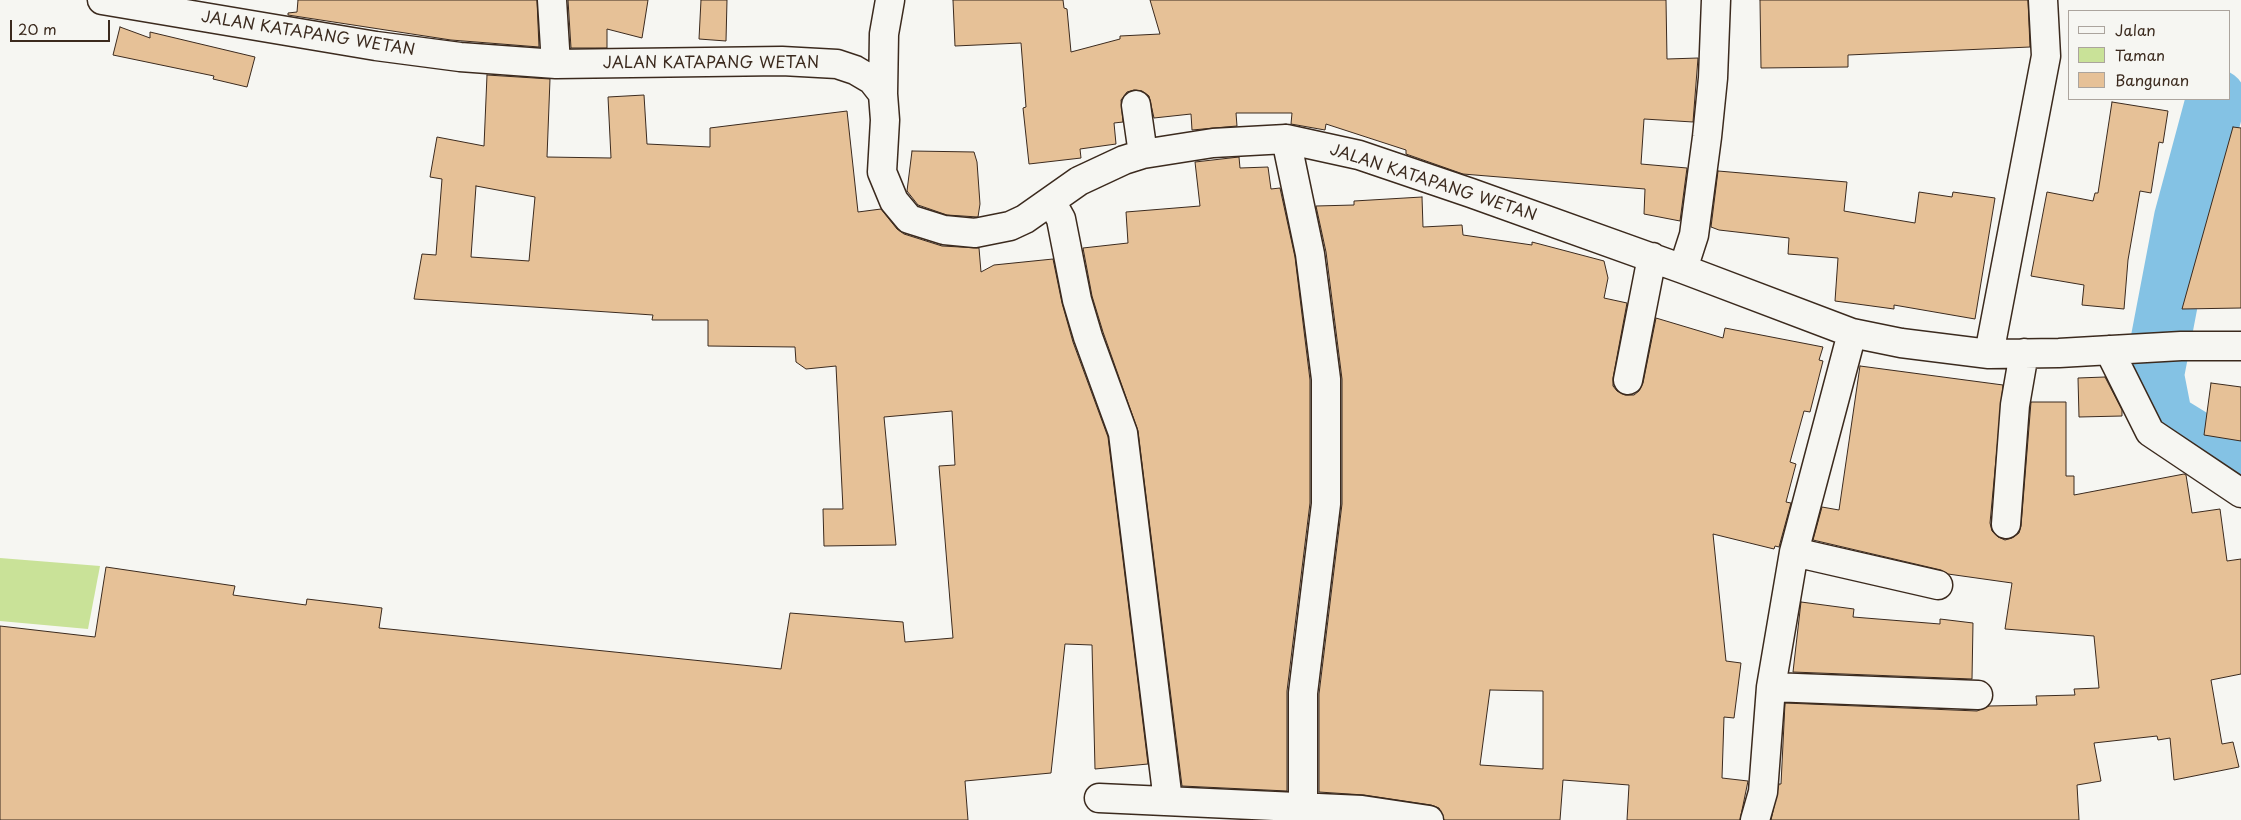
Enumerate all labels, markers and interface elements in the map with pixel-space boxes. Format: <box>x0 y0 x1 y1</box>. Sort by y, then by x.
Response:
street label: JALAN KATAPANG WETAN <box>200 8 416 60</box>
scale bar <box>12 10 112 42</box>
legend <box>2068 10 2231 100</box>
text: 20 m <box>18 17 57 40</box>
text: Jalan <box>2115 18 2156 41</box>
text: Taman <box>2115 43 2165 66</box>
street label: JALAN KATAPANG WETAN <box>603 54 819 74</box>
text: Bangunan <box>2115 68 2189 91</box>
street label: JALAN KATAPANG WETAN <box>1327 140 1539 226</box>

